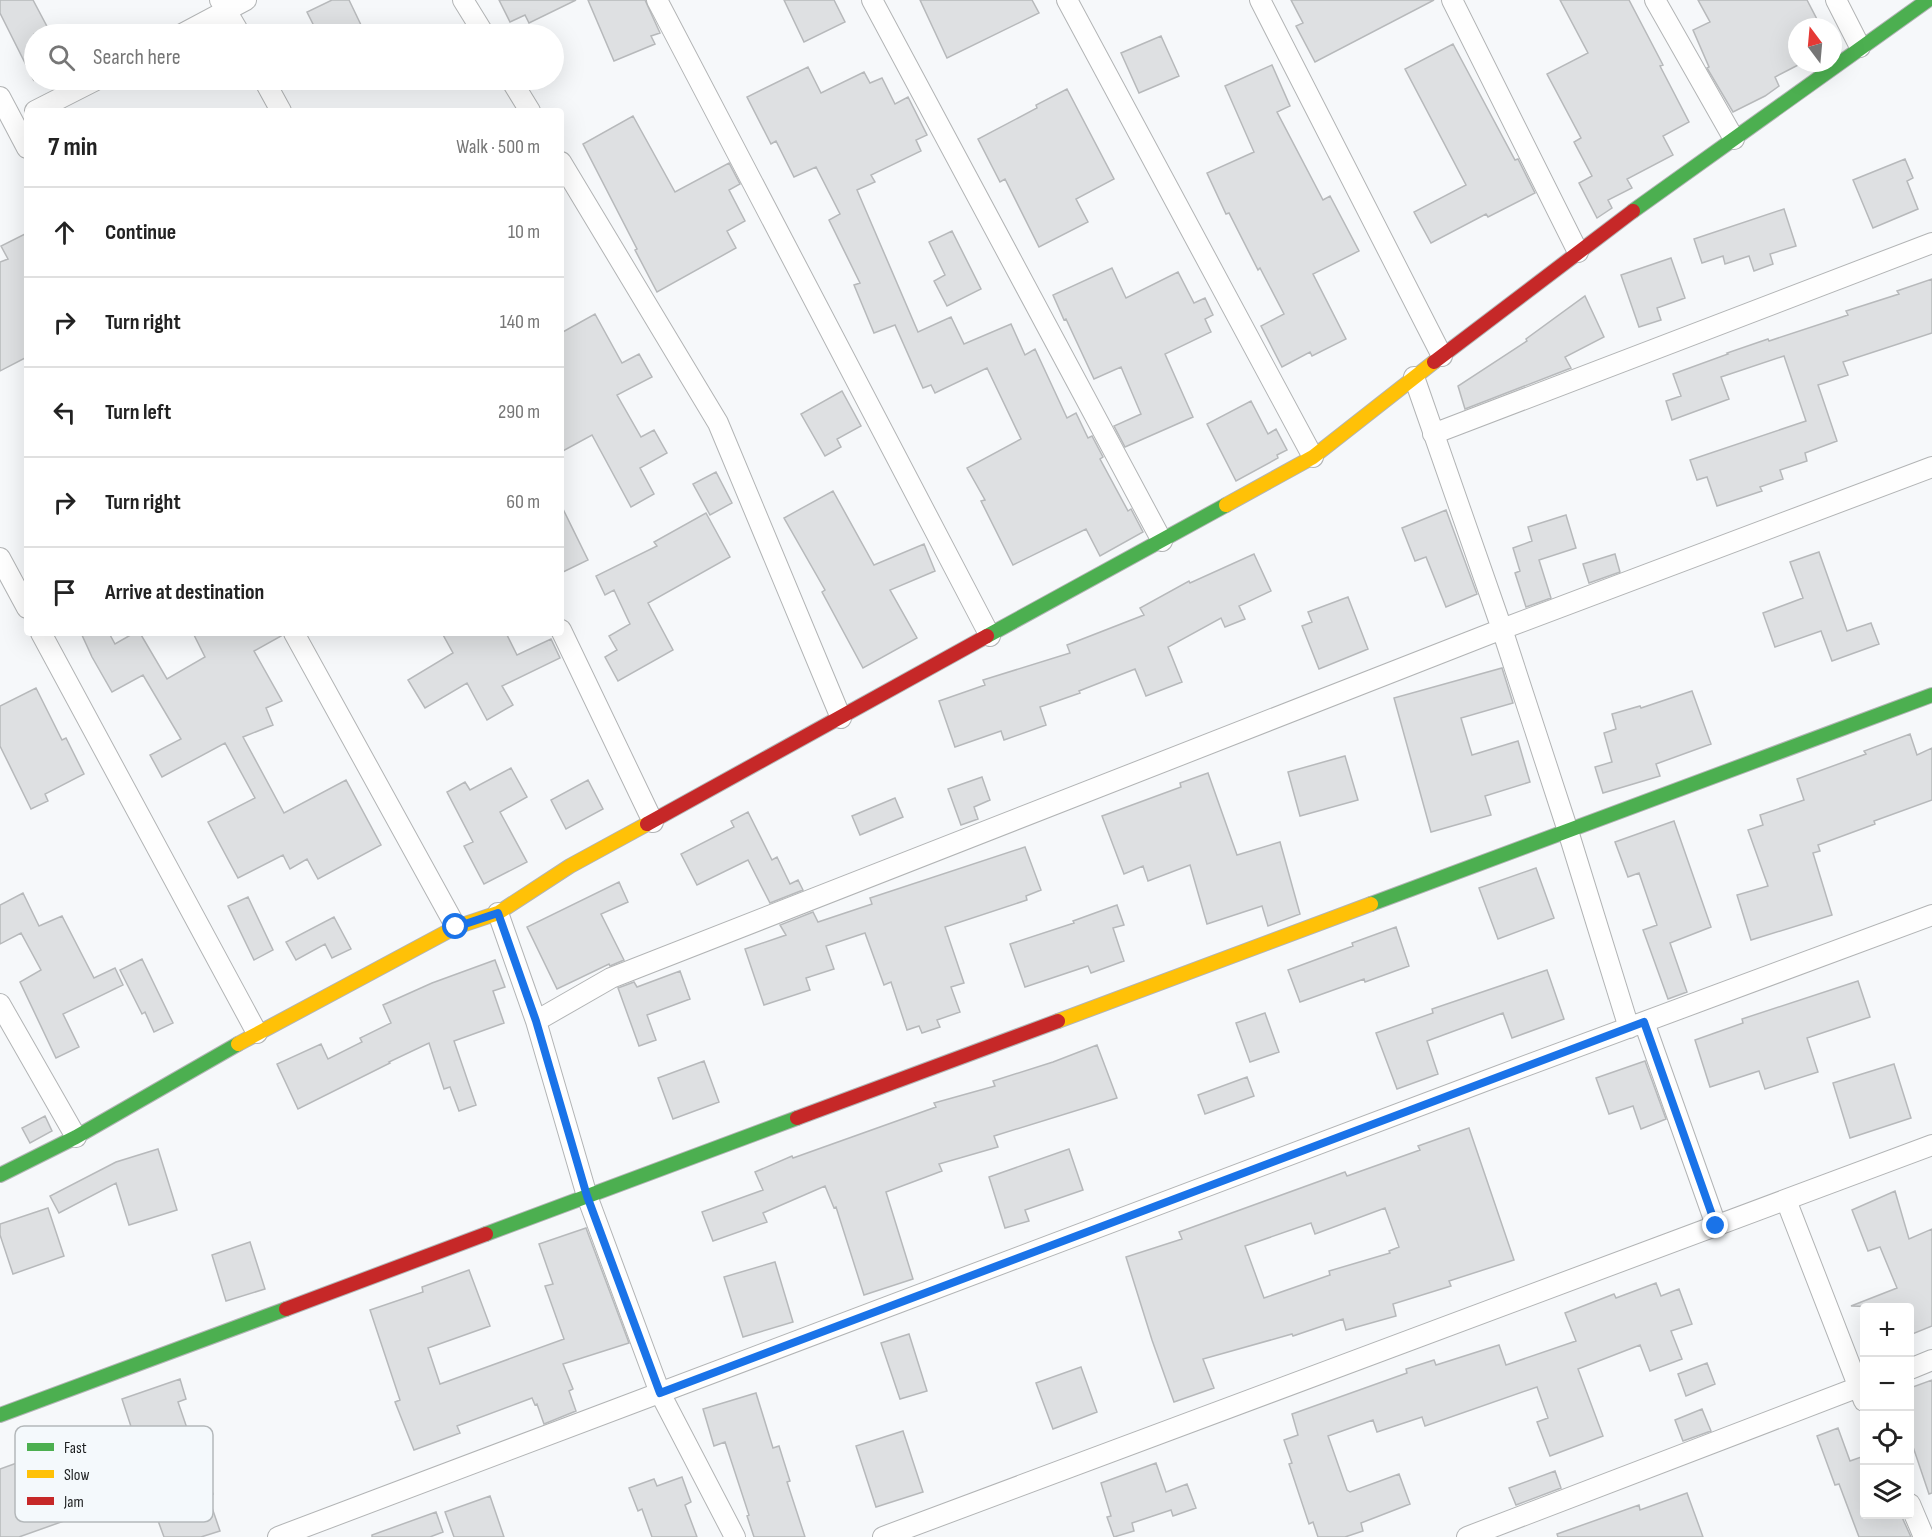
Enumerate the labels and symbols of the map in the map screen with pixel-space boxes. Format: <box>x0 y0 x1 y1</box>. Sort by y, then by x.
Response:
north arrow <box>1788 18 1842 72</box>
route start <box>442 913 468 939</box>
route end <box>1702 1212 1728 1238</box>
legend <box>15 1426 213 1522</box>
text: Fast <box>64 1439 87 1458</box>
text: Slow <box>64 1466 89 1485</box>
text: Jam <box>63 1493 84 1512</box>

